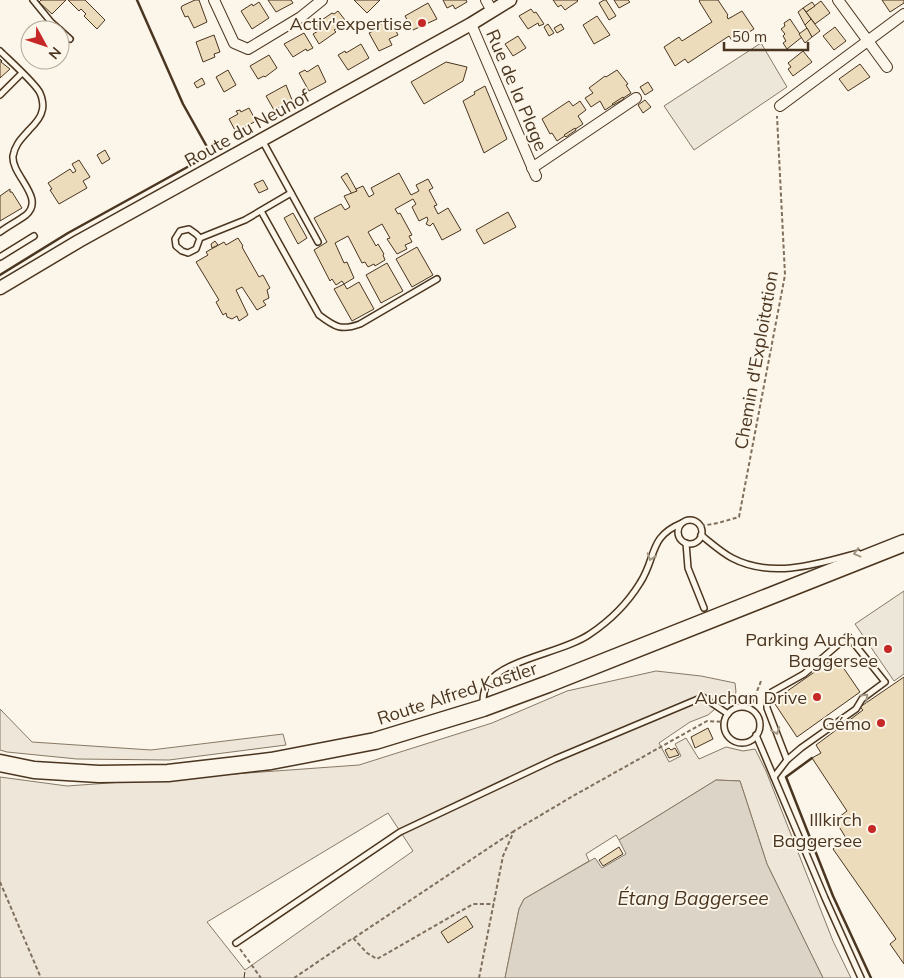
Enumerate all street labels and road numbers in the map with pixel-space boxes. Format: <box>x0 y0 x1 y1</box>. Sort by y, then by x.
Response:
street label: Rue de la Plage <box>481 26 553 154</box>
street label: Route du Neuhof <box>180 84 315 172</box>
street label: Chemin d'Exploitation <box>729 269 783 451</box>
street label: Route Alfred Kastler <box>374 656 540 730</box>

